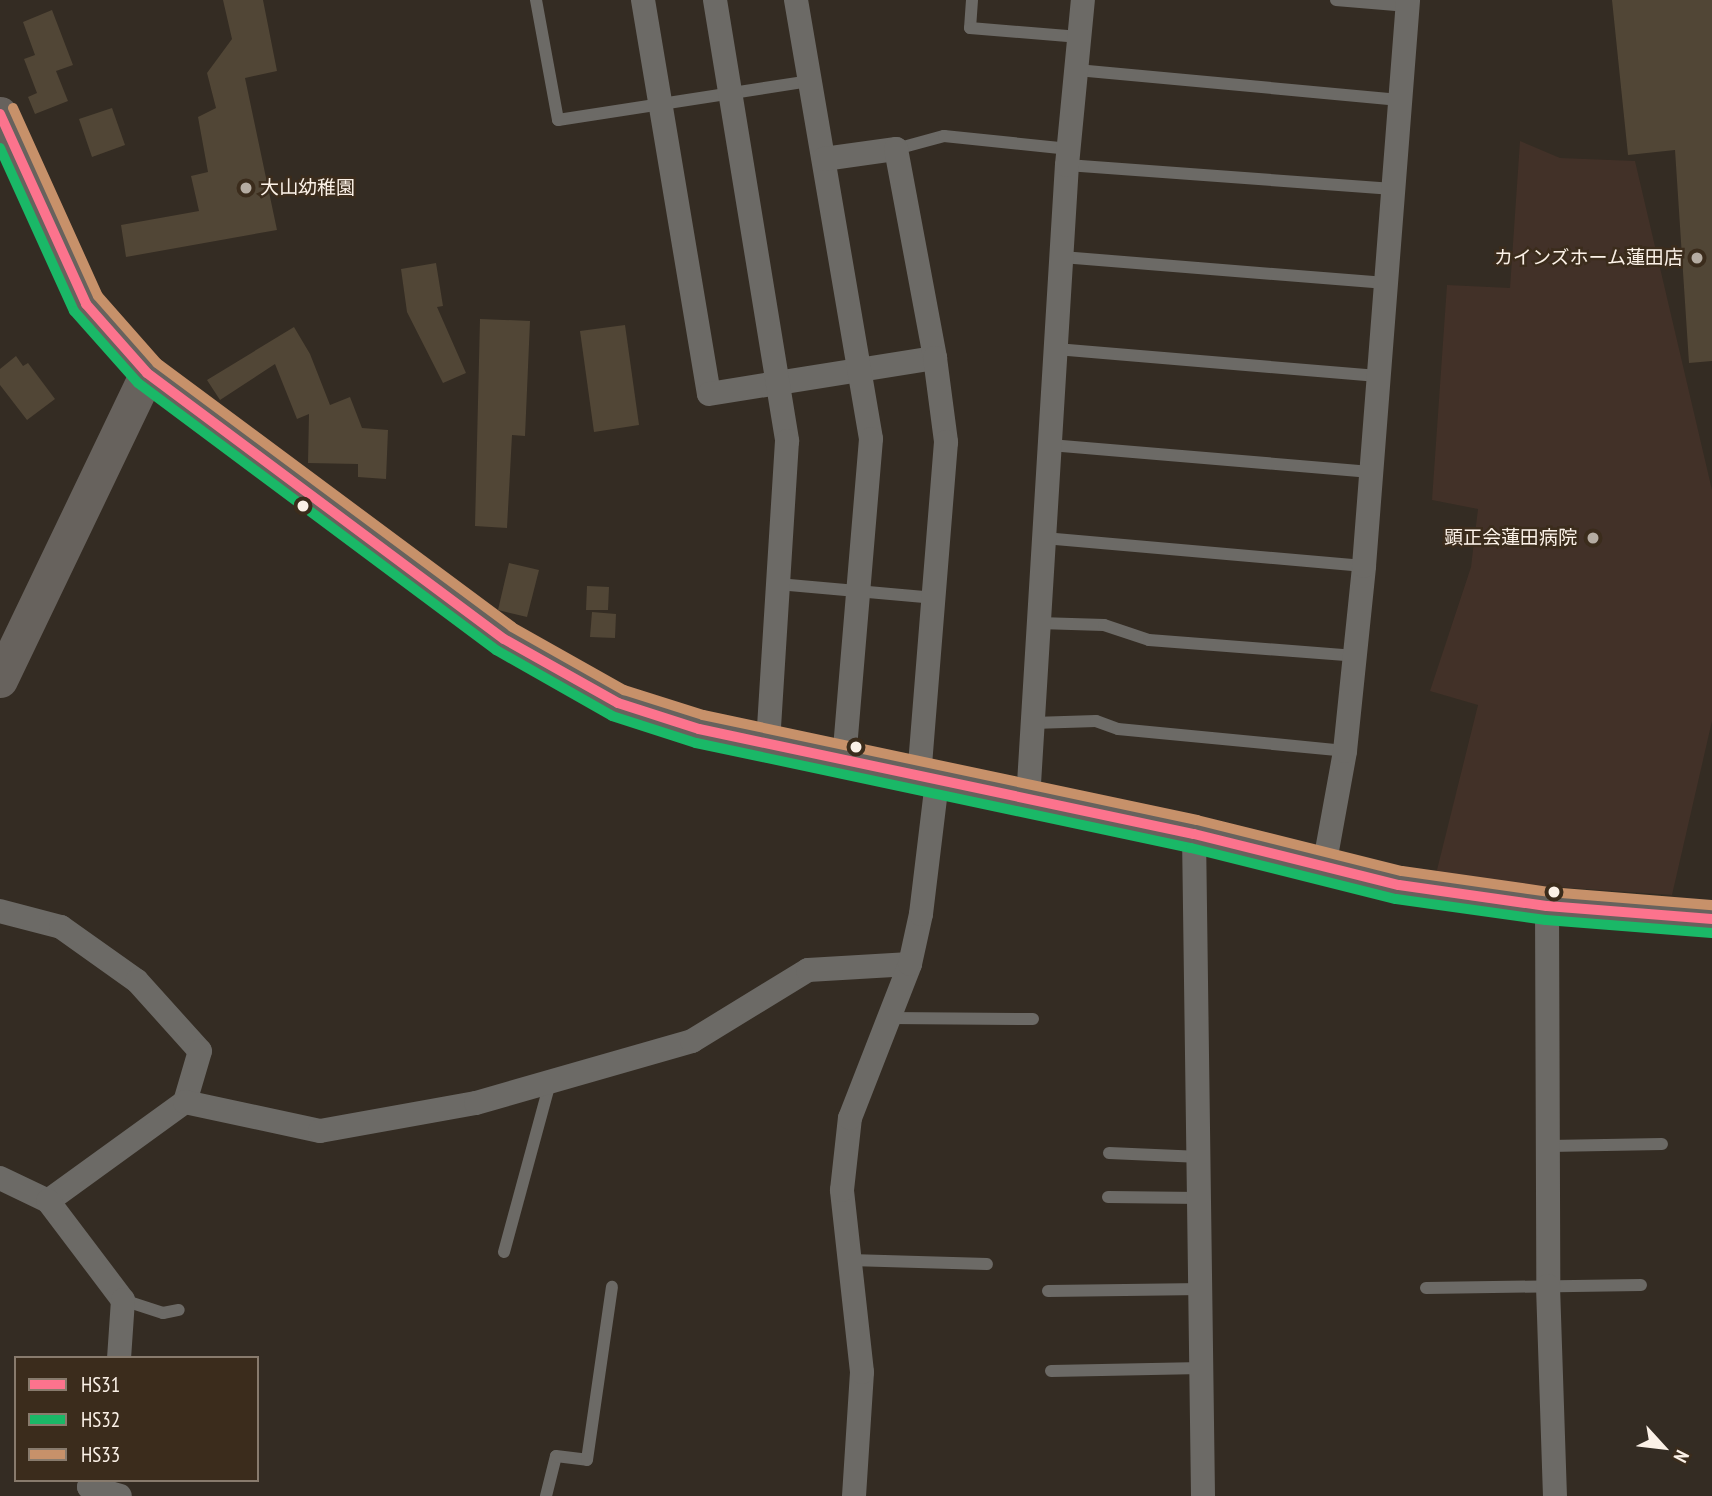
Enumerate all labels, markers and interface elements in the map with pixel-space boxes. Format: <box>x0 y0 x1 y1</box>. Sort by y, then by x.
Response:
place label: 大山幼稚園 <box>260 177 355 199</box>
marker: 大山幼稚園 <box>238 180 254 196</box>
place label: カインズホーム蓮田店 <box>1493 247 1683 269</box>
marker: カインズホーム蓮田店 <box>1689 250 1705 266</box>
unlabelled marker <box>296 499 310 513</box>
place label: 顕正会蓮田病院 <box>1444 527 1577 549</box>
marker: 顕正会蓮田病院 <box>1583 528 1603 548</box>
unlabelled marker <box>849 740 863 754</box>
unlabelled marker <box>1547 885 1561 899</box>
legend <box>14 1356 259 1482</box>
text: HS31 <box>81 1371 120 1398</box>
text: HS32 <box>81 1406 120 1433</box>
north arrow <box>1628 1412 1698 1482</box>
text: HS33 <box>81 1441 120 1468</box>
text: N <box>1669 1447 1695 1467</box>

